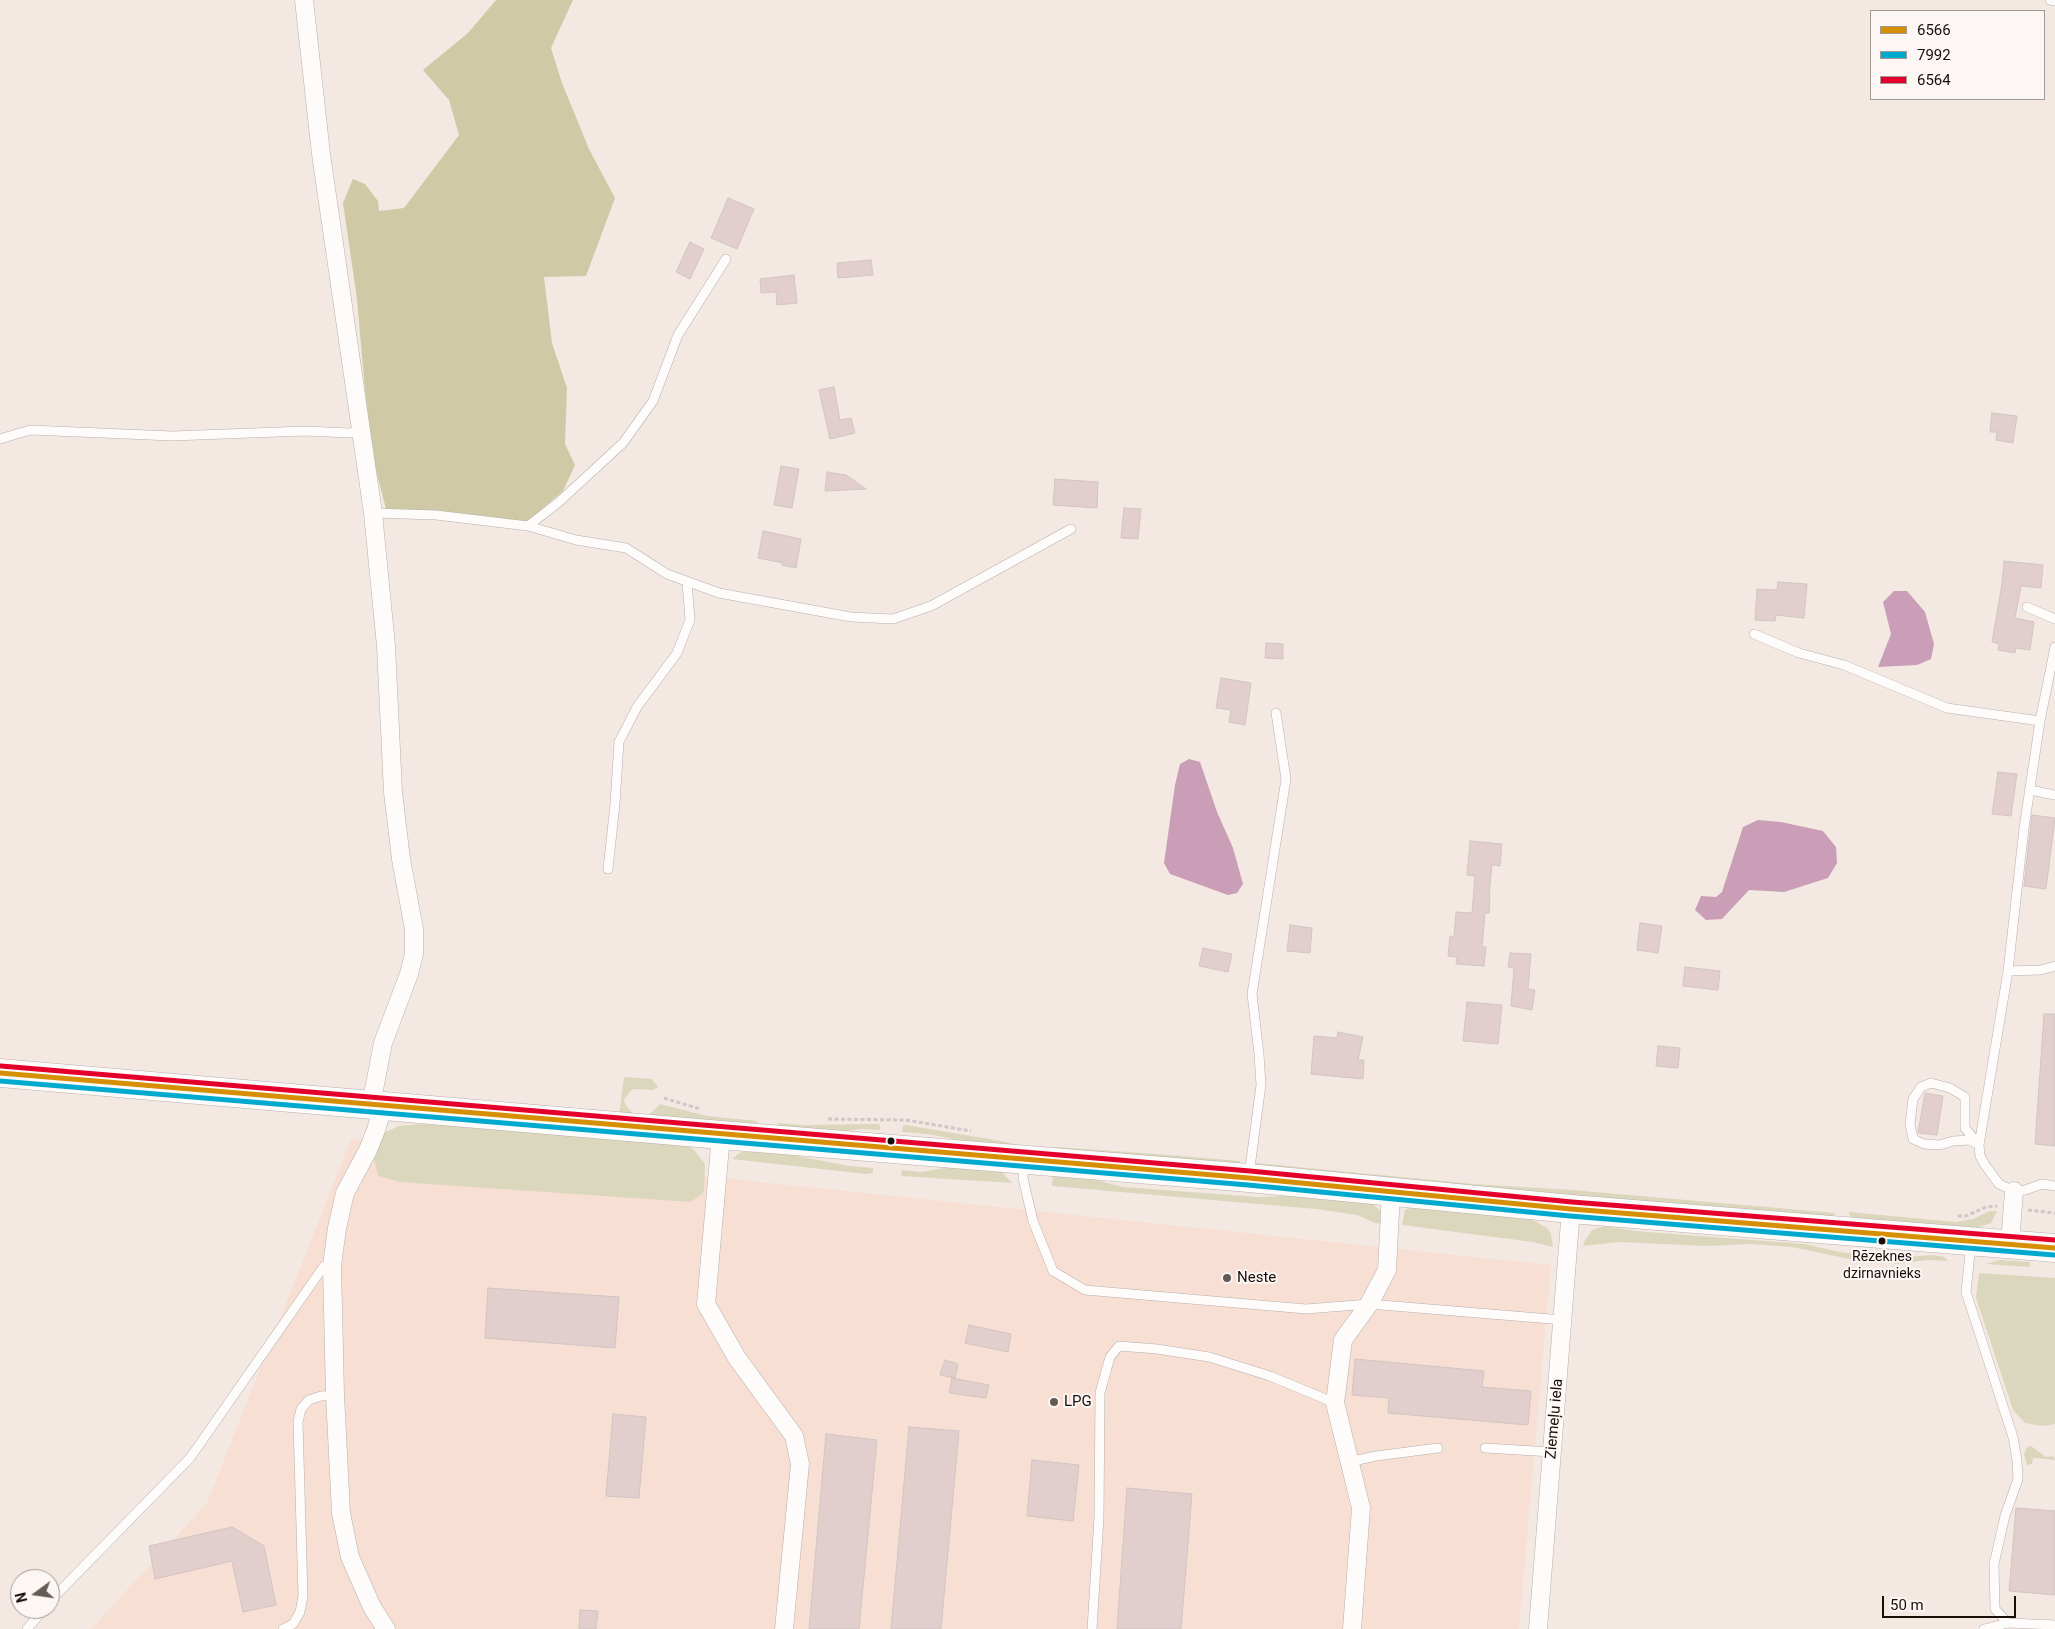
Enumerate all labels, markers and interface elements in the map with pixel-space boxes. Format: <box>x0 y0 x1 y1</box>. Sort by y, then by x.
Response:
legend <box>1870 10 2045 100</box>
text: 6566 <box>1917 21 1951 39</box>
text: 7992 <box>1917 46 1951 64</box>
text: 6564 <box>1917 71 1951 89</box>
unlabelled marker <box>886 1136 896 1146</box>
marker: Rēzeknes dzirnavnieks <box>1877 1236 1887 1246</box>
place label: Rēzeknes dzirnavnieks <box>1843 1249 1921 1282</box>
place label: Neste <box>1237 1269 1276 1287</box>
marker: Neste <box>1221 1272 1233 1284</box>
street label: Ziemeļu iela <box>1543 1378 1567 1460</box>
place label: LPG <box>1064 1393 1092 1411</box>
marker: LPG <box>1048 1396 1060 1408</box>
north arrow <box>10 1569 60 1619</box>
scale bar <box>1885 1586 2019 1618</box>
text: N <box>12 1591 30 1604</box>
text: 50 m <box>1890 1596 1924 1614</box>

